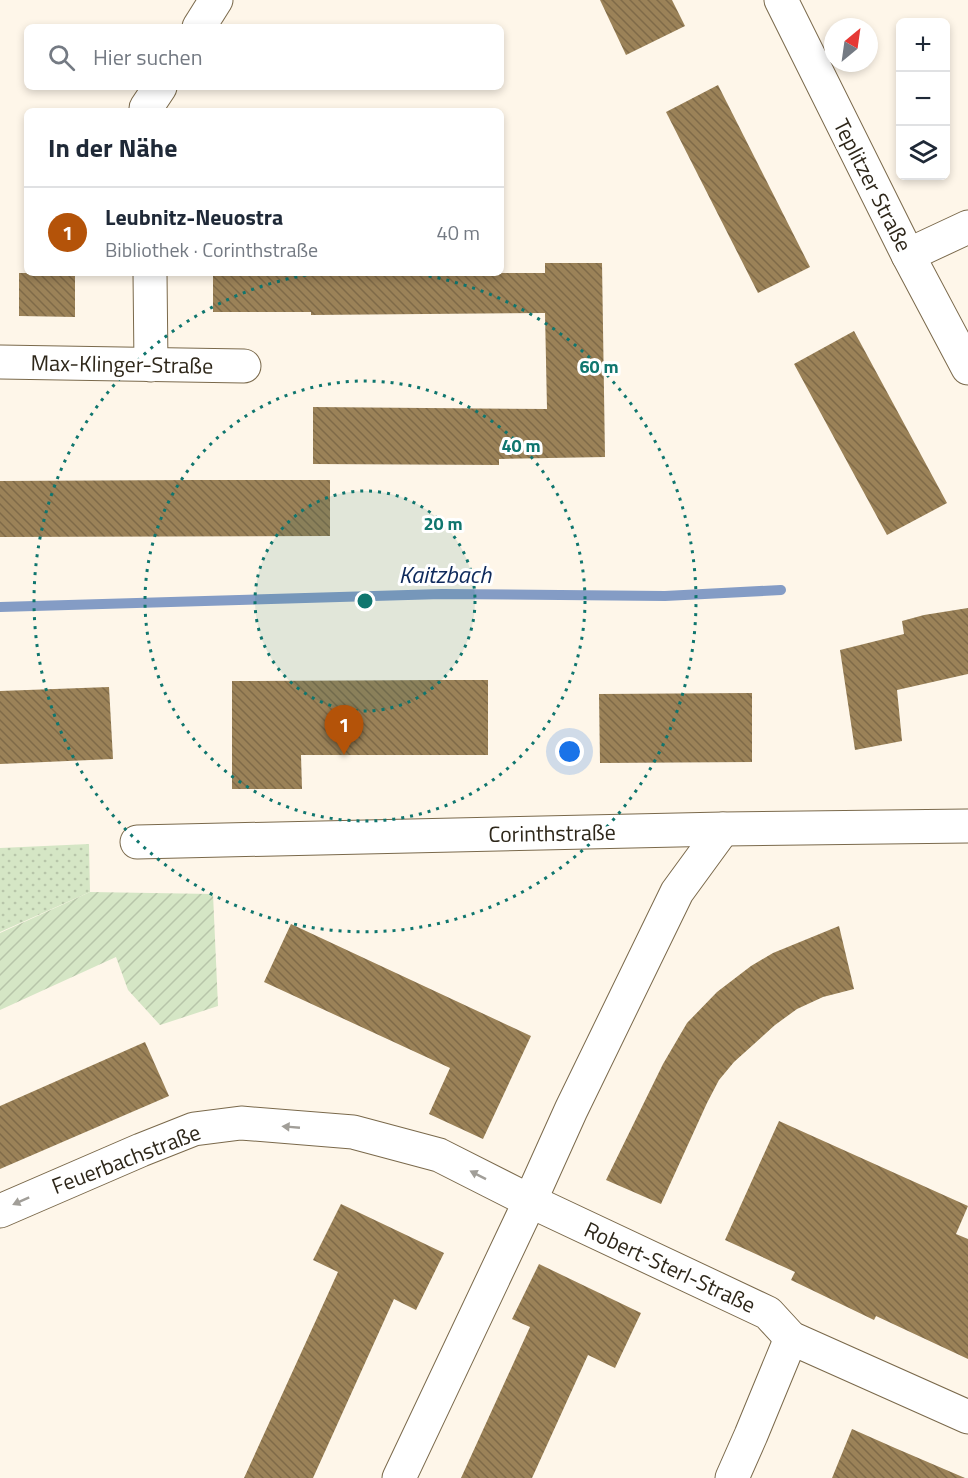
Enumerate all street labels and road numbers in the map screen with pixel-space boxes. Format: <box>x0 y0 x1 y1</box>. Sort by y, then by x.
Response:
street label: Teplitzer Straße <box>825 113 921 257</box>
street label: Max-Klinger-Straße <box>30 345 214 383</box>
street label: Corinthstraße <box>488 815 616 851</box>
street label: Feuerbachstraße <box>47 1115 205 1203</box>
street label: Robert-Sterl-Straße <box>579 1212 761 1322</box>

